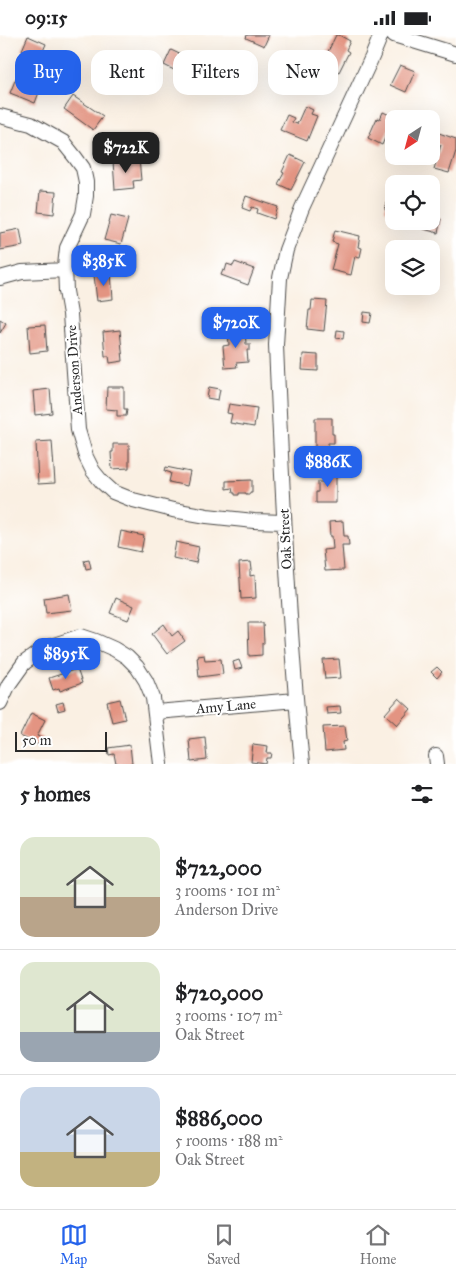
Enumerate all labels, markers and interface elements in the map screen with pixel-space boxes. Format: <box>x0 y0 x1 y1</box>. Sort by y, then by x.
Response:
text: 09:15 <box>25 6 67 29</box>
chip: Buy <box>15 50 81 95</box>
chip: Rent <box>91 50 163 95</box>
chip: Filters <box>173 50 258 95</box>
chip: New <box>268 50 338 95</box>
north arrow <box>385 110 440 165</box>
map controls <box>385 110 440 295</box>
pin: $722K <box>91 131 161 174</box>
text: $722K <box>103 138 149 157</box>
button: locate <box>385 175 440 230</box>
button: layers <box>385 240 440 295</box>
pin: $385K <box>69 245 139 287</box>
text: $385K <box>82 251 126 270</box>
pin: $720K <box>201 307 271 349</box>
text: $720K <box>213 313 259 332</box>
street label: Anderson Drive <box>63 324 86 417</box>
pin: $886K <box>293 445 363 488</box>
text: $886K <box>305 452 351 471</box>
street label: Oak Street <box>275 508 296 570</box>
pin: $895K <box>31 637 101 680</box>
text: $895K <box>43 644 89 663</box>
street label: Amy Lane <box>194 695 257 718</box>
scale bar <box>15 729 108 752</box>
text: 50 m <box>22 732 51 749</box>
icon: filters <box>408 780 436 808</box>
text: 5 homes <box>20 781 91 807</box>
text: $722,000 <box>175 855 262 881</box>
icon: home <box>60 857 120 917</box>
text: 3 rooms · 101 m² <box>175 881 280 900</box>
text: Anderson Drive <box>175 900 278 919</box>
text: $720,000 <box>175 980 263 1006</box>
icon: home <box>60 982 120 1042</box>
text: 3 rooms · 107 m² <box>175 1006 282 1025</box>
text: Oak Street <box>175 1025 245 1044</box>
text: $886,000 <box>175 1105 263 1131</box>
icon: home <box>60 1107 120 1167</box>
text: 5 rooms · 188 m² <box>175 1131 283 1150</box>
text: Oak Street <box>175 1150 245 1169</box>
tab: Map <box>60 1221 88 1268</box>
tab: Saved <box>207 1221 240 1268</box>
tab: Home <box>360 1221 396 1268</box>

